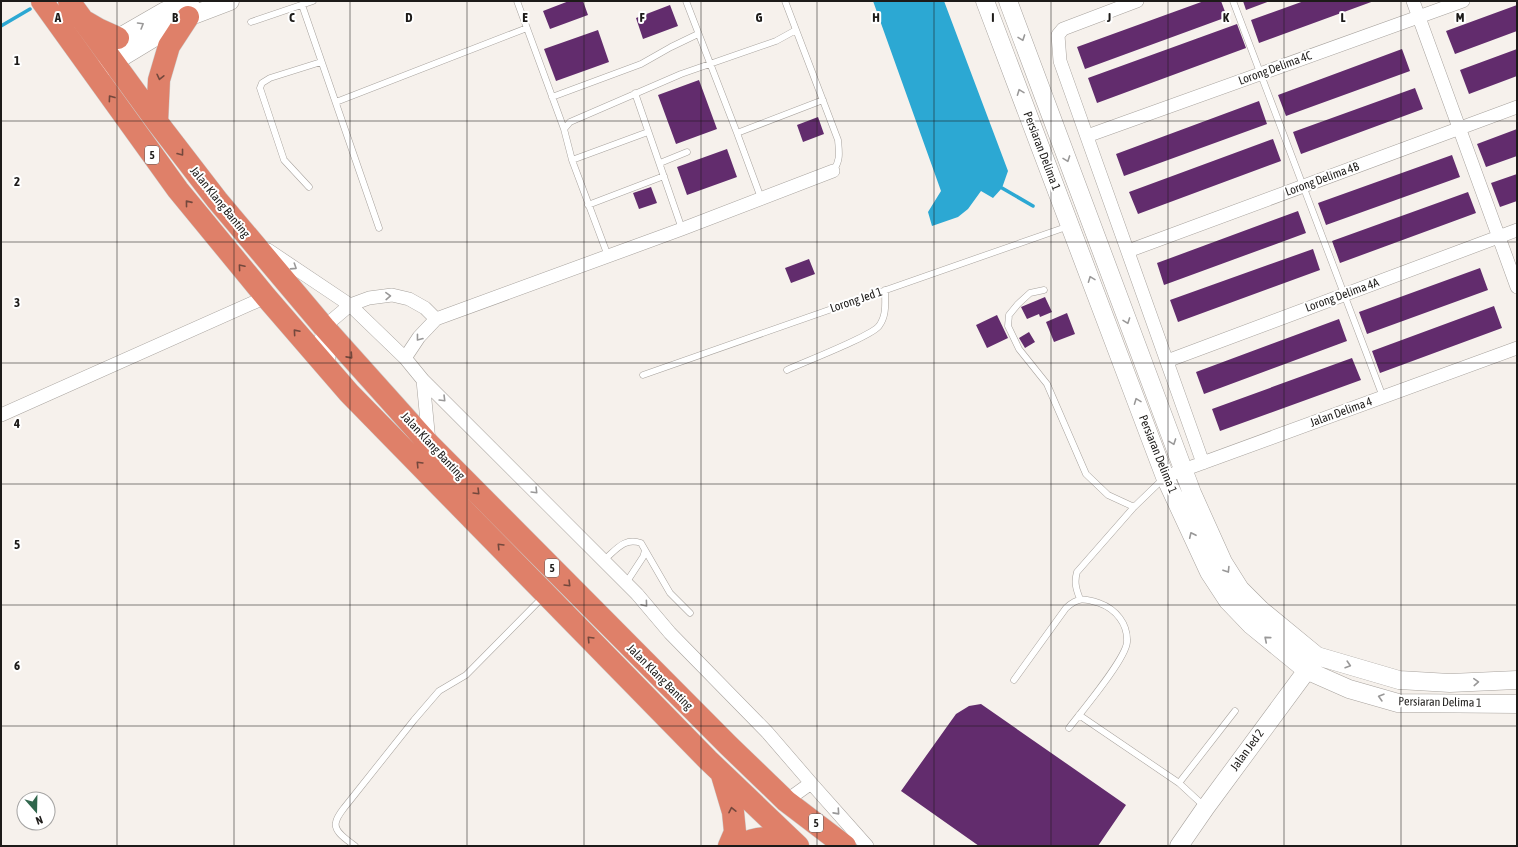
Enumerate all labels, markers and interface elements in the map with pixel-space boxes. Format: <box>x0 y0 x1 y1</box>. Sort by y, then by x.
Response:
text: A <box>54 10 62 25</box>
text: B <box>172 10 179 25</box>
text: C <box>289 10 295 25</box>
text: D <box>405 10 413 25</box>
text: E <box>522 10 528 25</box>
text: F <box>639 10 645 25</box>
text: G <box>756 10 763 25</box>
text: H <box>872 10 880 25</box>
text: I <box>991 10 995 25</box>
text: J <box>1106 10 1111 25</box>
text: K <box>1223 10 1230 25</box>
text: L <box>1340 10 1346 25</box>
text: M <box>1456 10 1465 25</box>
one-way arrow <box>137 22 144 29</box>
one-way arrow <box>1017 34 1026 41</box>
street label: Lorong Delima 4C <box>1236 48 1314 88</box>
text: 1 <box>14 53 20 68</box>
one-way arrow <box>157 74 165 80</box>
one-way arrow <box>1016 89 1024 96</box>
one-way arrow <box>109 95 116 102</box>
street label: Persiaran Delima 1 <box>1021 110 1064 193</box>
road number: 5 <box>145 146 159 164</box>
one-way arrow <box>176 149 183 156</box>
one-way arrow <box>1063 156 1071 163</box>
street label: Lorong Delima 4B <box>1283 159 1361 199</box>
street label: Jalan Klang Banting <box>187 164 253 241</box>
text: 2 <box>14 174 20 189</box>
one-way arrow <box>186 200 193 208</box>
one-way arrow <box>289 263 296 270</box>
one-way arrow <box>238 265 245 272</box>
street label: Lorong Delima 4A <box>1303 275 1381 315</box>
one-way arrow <box>1087 276 1095 283</box>
street label: Lorong Jed 1 <box>828 284 884 315</box>
one-way arrow <box>385 292 391 300</box>
text: 3 <box>14 295 20 310</box>
one-way arrow <box>1123 317 1131 324</box>
one-way arrow <box>293 329 301 337</box>
one-way arrow <box>417 333 424 340</box>
one-way arrow <box>346 351 353 359</box>
one-way arrow <box>438 394 446 402</box>
street label: Jalan Delima 4 <box>1308 394 1374 430</box>
one-way arrow <box>1133 397 1141 404</box>
street label: Jalan Klang Banting <box>398 409 468 483</box>
street label: Persiaran Delima 1 <box>1136 413 1180 496</box>
text: 4 <box>13 416 20 431</box>
one-way arrow <box>1168 439 1176 446</box>
one-way arrow <box>416 461 424 469</box>
one-way arrow <box>530 486 538 494</box>
one-way arrow <box>472 487 480 495</box>
one-way arrow <box>1189 531 1197 539</box>
text: 5 <box>14 537 20 552</box>
one-way arrow <box>497 543 505 551</box>
road number: 5 <box>545 559 559 577</box>
one-way arrow <box>1223 565 1230 572</box>
one-way arrow <box>563 579 571 587</box>
one-way arrow <box>641 599 648 606</box>
one-way arrow <box>587 636 595 644</box>
one-way arrow <box>1264 636 1271 643</box>
street label: Jalan Klang Banting <box>624 641 696 713</box>
text: 6 <box>14 658 20 673</box>
one-way arrow <box>1344 660 1351 669</box>
one-way arrow <box>1473 678 1479 686</box>
one-way arrow <box>1377 694 1384 702</box>
street label: Persiaran Delima 1 <box>1398 694 1482 710</box>
street label: Jalan Jed 2 <box>1227 727 1267 773</box>
north arrow <box>16 791 56 831</box>
one-way arrow <box>729 807 737 813</box>
one-way arrow <box>832 808 839 815</box>
text: N <box>34 814 45 827</box>
road number: 5 <box>809 814 823 832</box>

